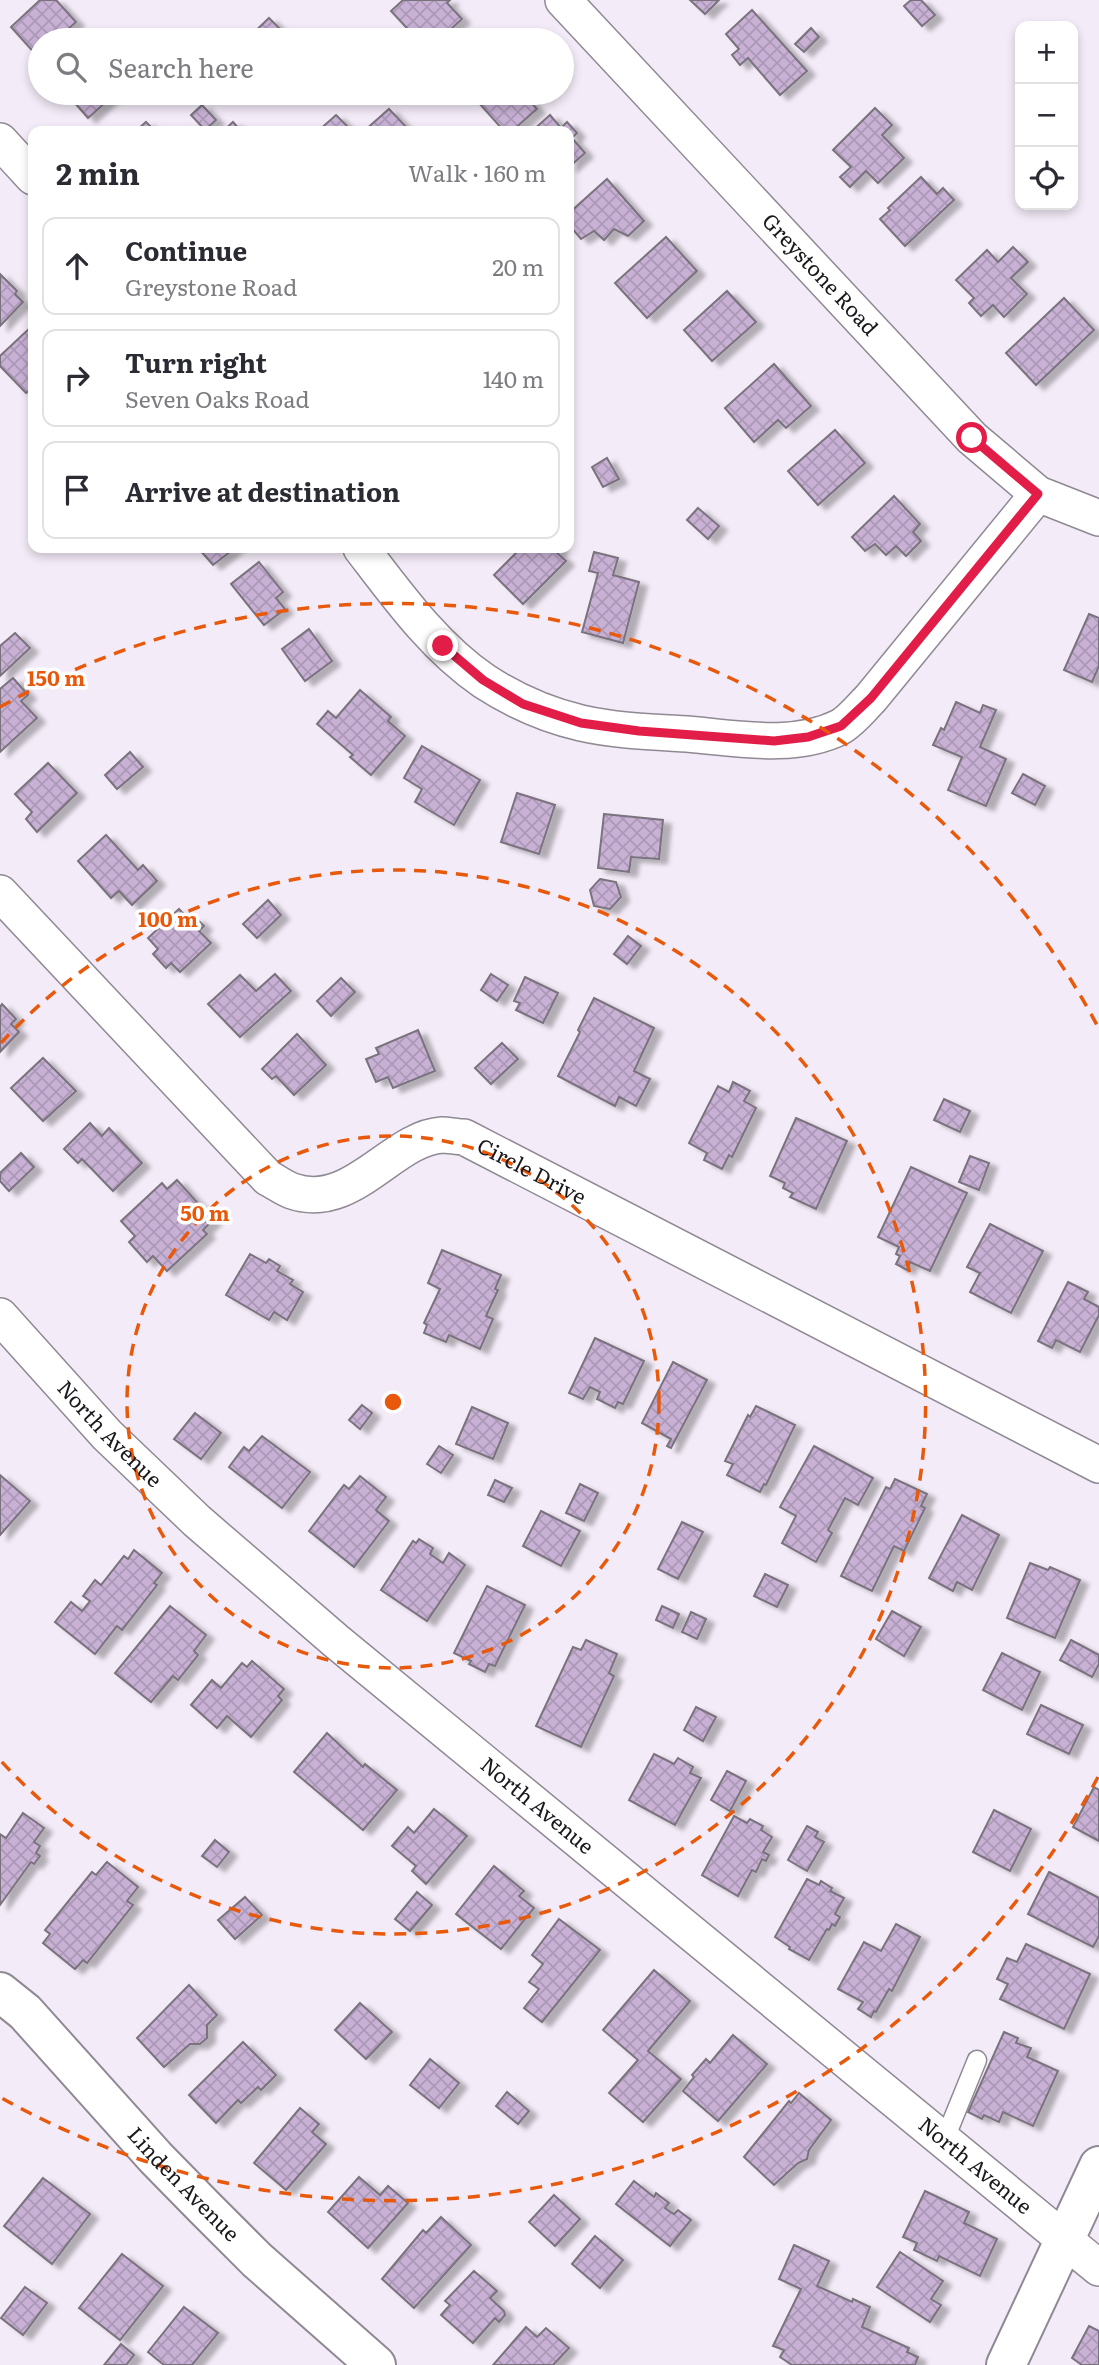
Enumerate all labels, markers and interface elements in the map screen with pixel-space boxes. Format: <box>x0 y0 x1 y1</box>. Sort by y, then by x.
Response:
map controls <box>1015 21 1078 210</box>
button: + <box>1015 21 1078 84</box>
search box <box>28 28 574 105</box>
text: Search here <box>108 47 254 86</box>
icon: search <box>52 48 90 86</box>
button: − <box>1015 84 1078 147</box>
button: locate <box>1015 147 1078 210</box>
text: 2 min <box>56 150 140 194</box>
text: Walk · 160 m <box>408 155 546 189</box>
street label: Greystone Road <box>756 205 887 341</box>
text: Continue <box>125 230 247 269</box>
icon: ahead <box>58 247 96 285</box>
text: 20 m <box>492 249 544 283</box>
text: Greystone Road <box>125 269 297 303</box>
text: Turn right <box>125 342 267 381</box>
icon: right <box>58 359 96 397</box>
text: 140 m <box>483 361 544 395</box>
text: Seven Oaks Road <box>125 381 310 415</box>
route start <box>956 422 987 453</box>
icon: arrive <box>58 471 96 509</box>
text: Arrive at destination <box>125 471 400 510</box>
route end <box>427 630 458 661</box>
text: 150 m <box>27 661 85 692</box>
text: 100 m <box>138 902 198 933</box>
street label: Circle Drive <box>472 1128 592 1211</box>
text: 50 m <box>180 1196 230 1227</box>
street label: North Avenue <box>52 1372 170 1493</box>
centre of rings <box>381 1390 405 1414</box>
street label: North Avenue <box>475 1748 602 1860</box>
street label: North Avenue <box>913 2108 1040 2220</box>
street label: Linden Avenue <box>122 2119 248 2247</box>

